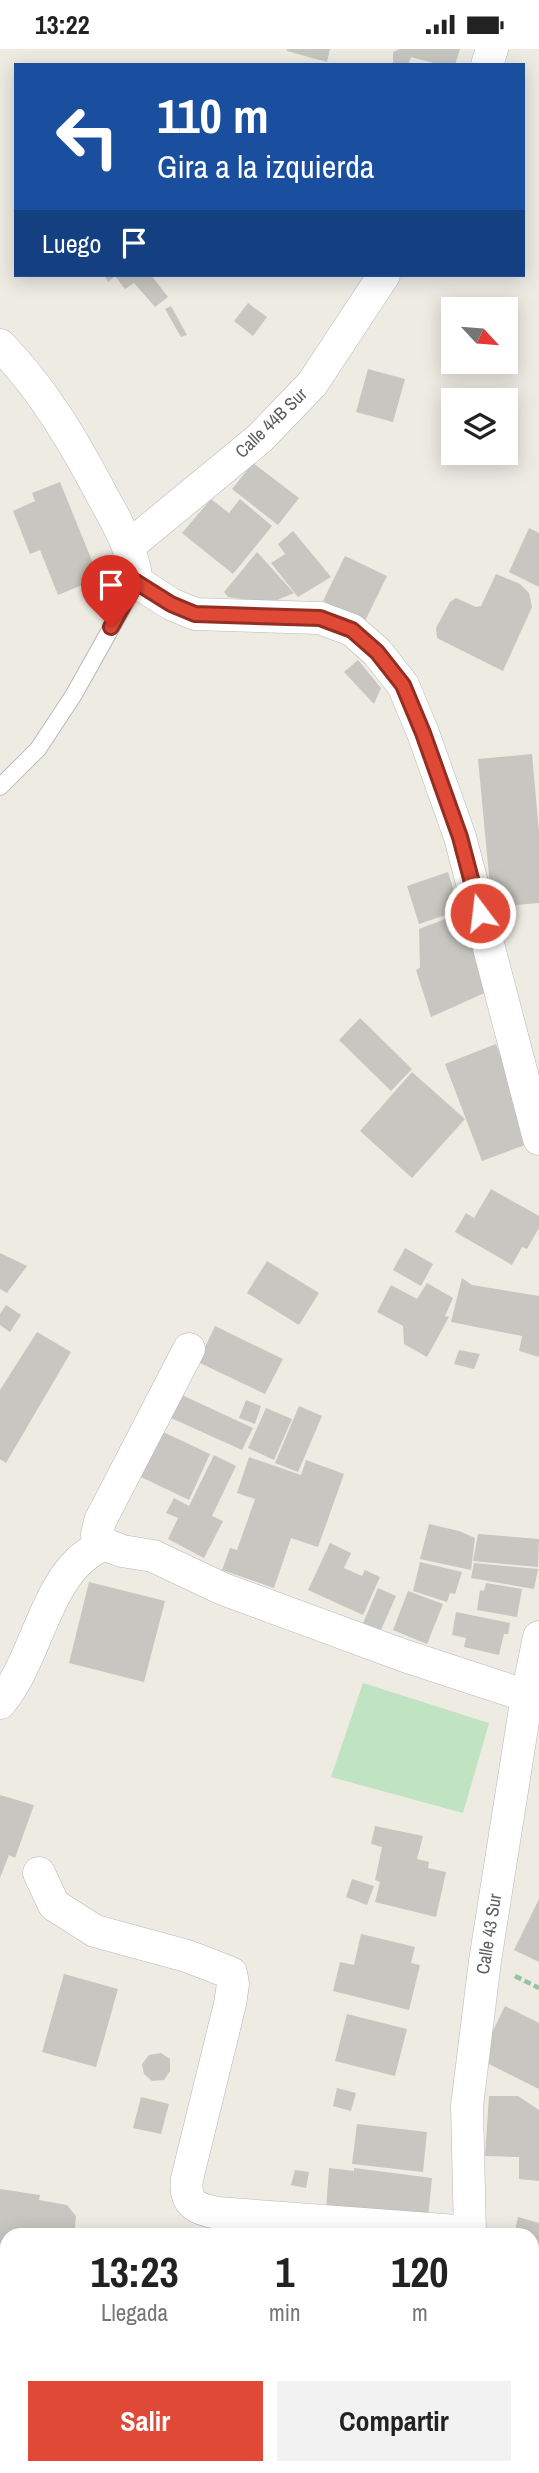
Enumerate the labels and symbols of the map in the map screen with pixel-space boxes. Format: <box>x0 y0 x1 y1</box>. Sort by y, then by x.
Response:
north arrow <box>441 297 518 375</box>
street label: Calle 44B Sur <box>229 382 312 463</box>
pin <box>81 555 141 627</box>
position arrow <box>443 876 517 950</box>
street label: Calle 43 Sur <box>470 1892 507 1976</box>

